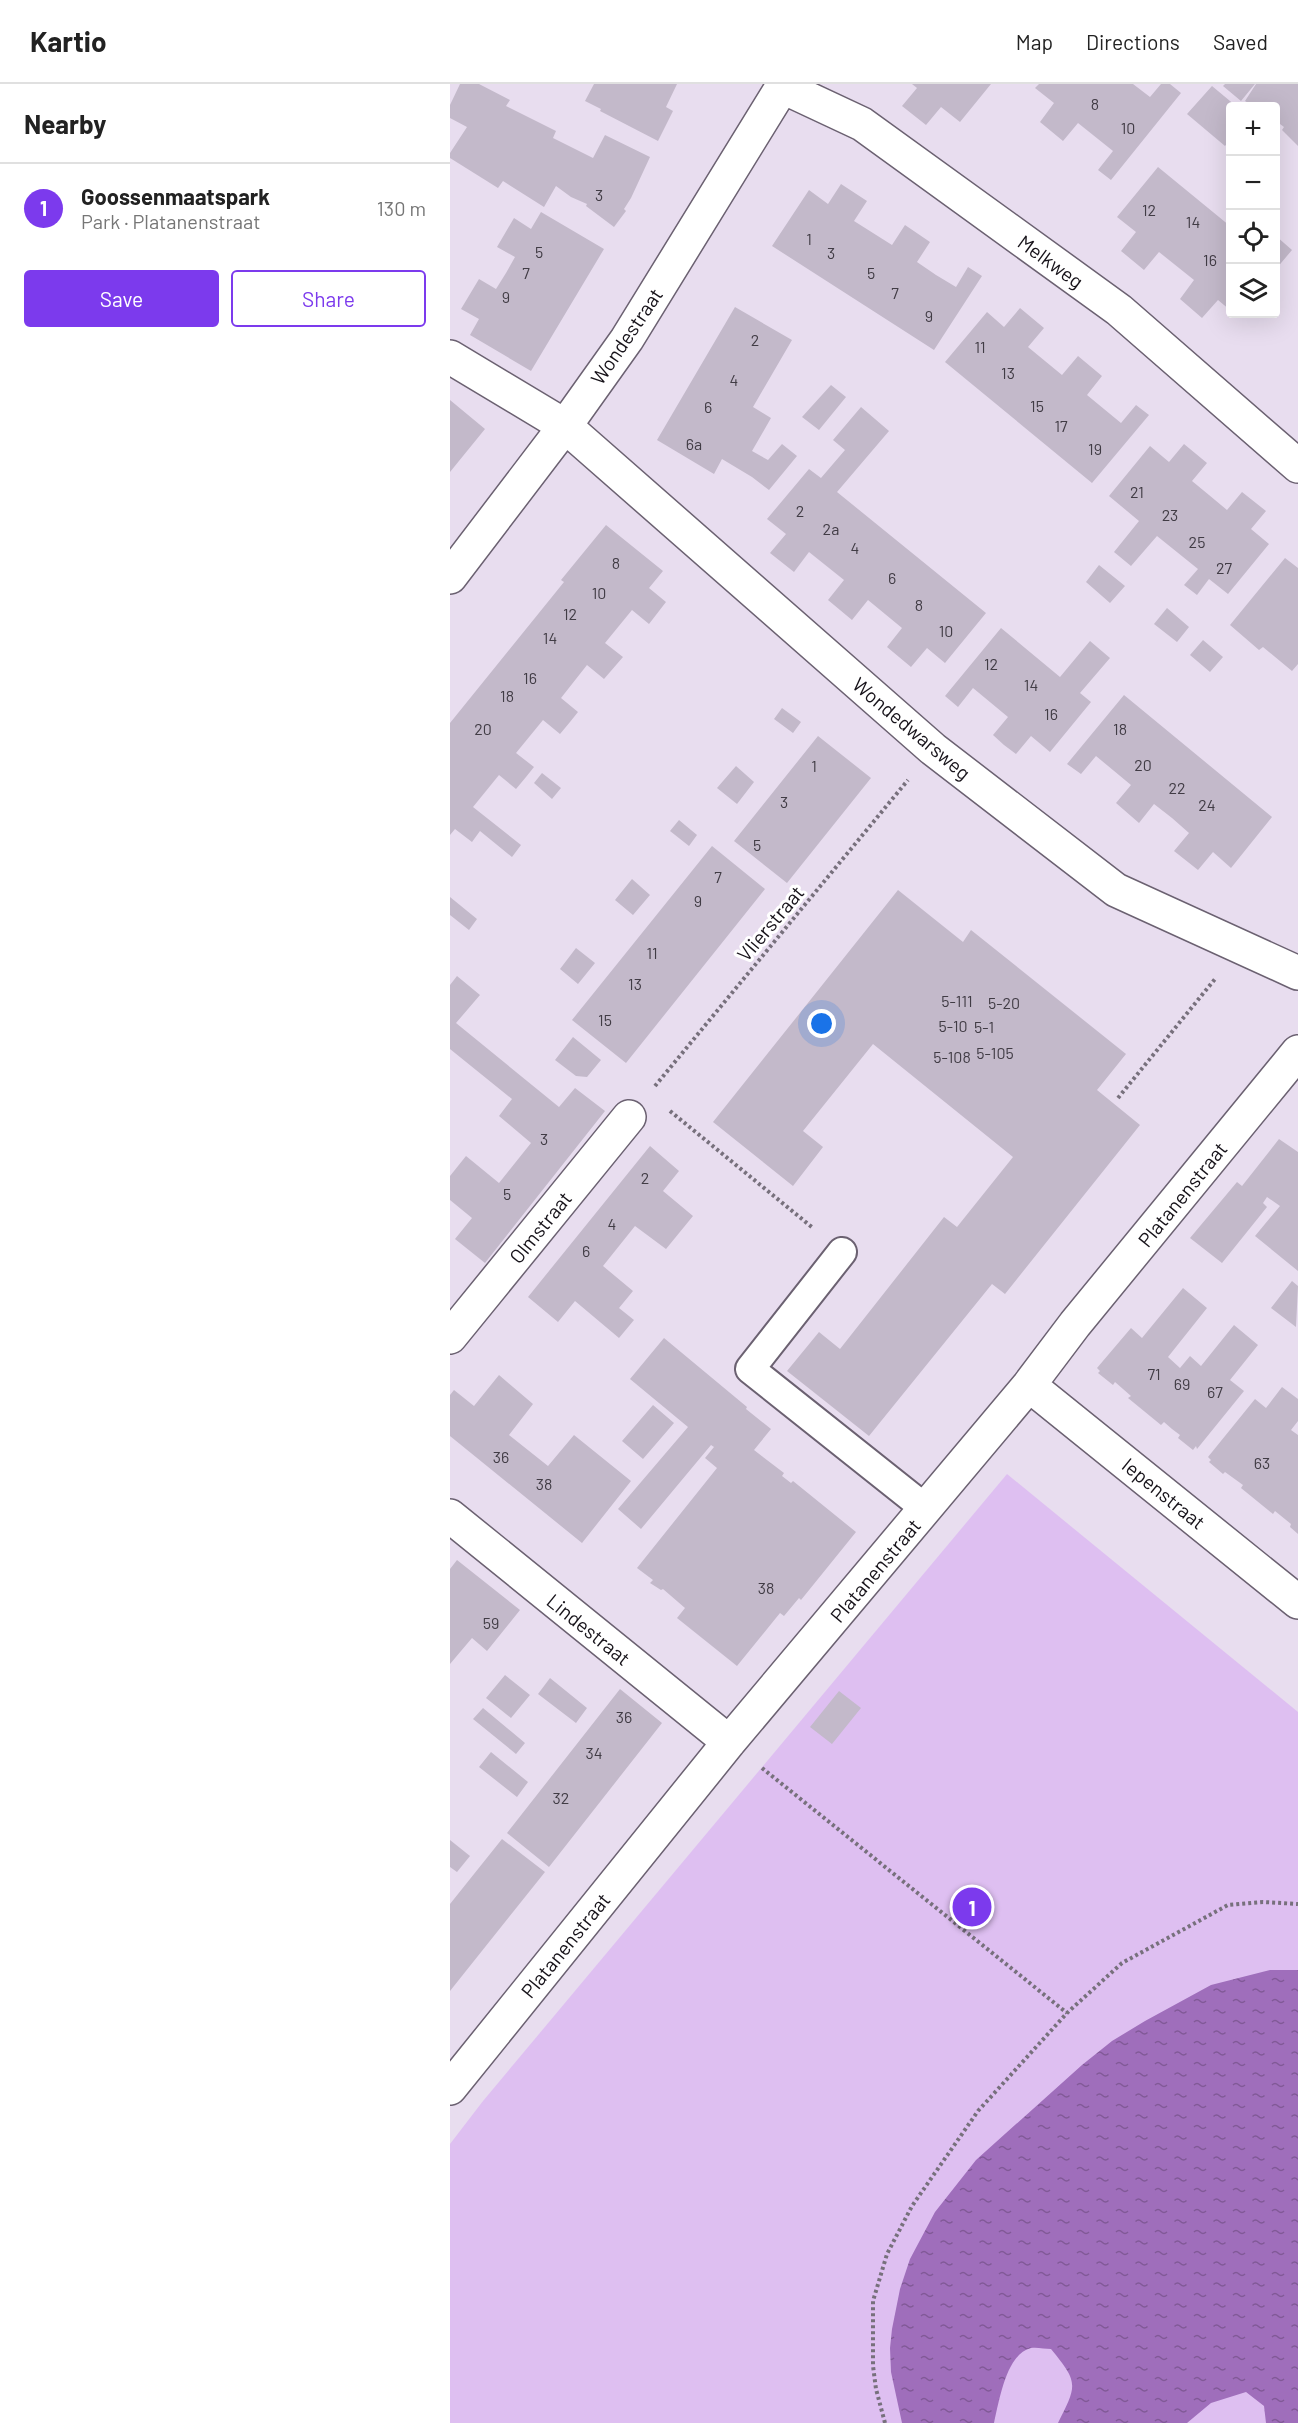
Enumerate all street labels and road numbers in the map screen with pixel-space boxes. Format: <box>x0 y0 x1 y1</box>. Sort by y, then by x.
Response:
street label: Melkweg <box>1014 229 1088 293</box>
street label: Wondestraat <box>585 283 667 389</box>
street label: Wondedwarsweg <box>848 672 976 784</box>
street label: Vlierstraat <box>732 880 808 966</box>
street label: Platanenstraat <box>1132 1137 1232 1251</box>
street label: Olmstraat <box>504 1186 576 1268</box>
street label: Iepenstraat <box>1118 1452 1210 1534</box>
street label: Platanenstraat <box>825 1513 925 1627</box>
street label: Lindestraat <box>542 1588 636 1670</box>
street label: Platanenstraat <box>515 1888 615 2002</box>

